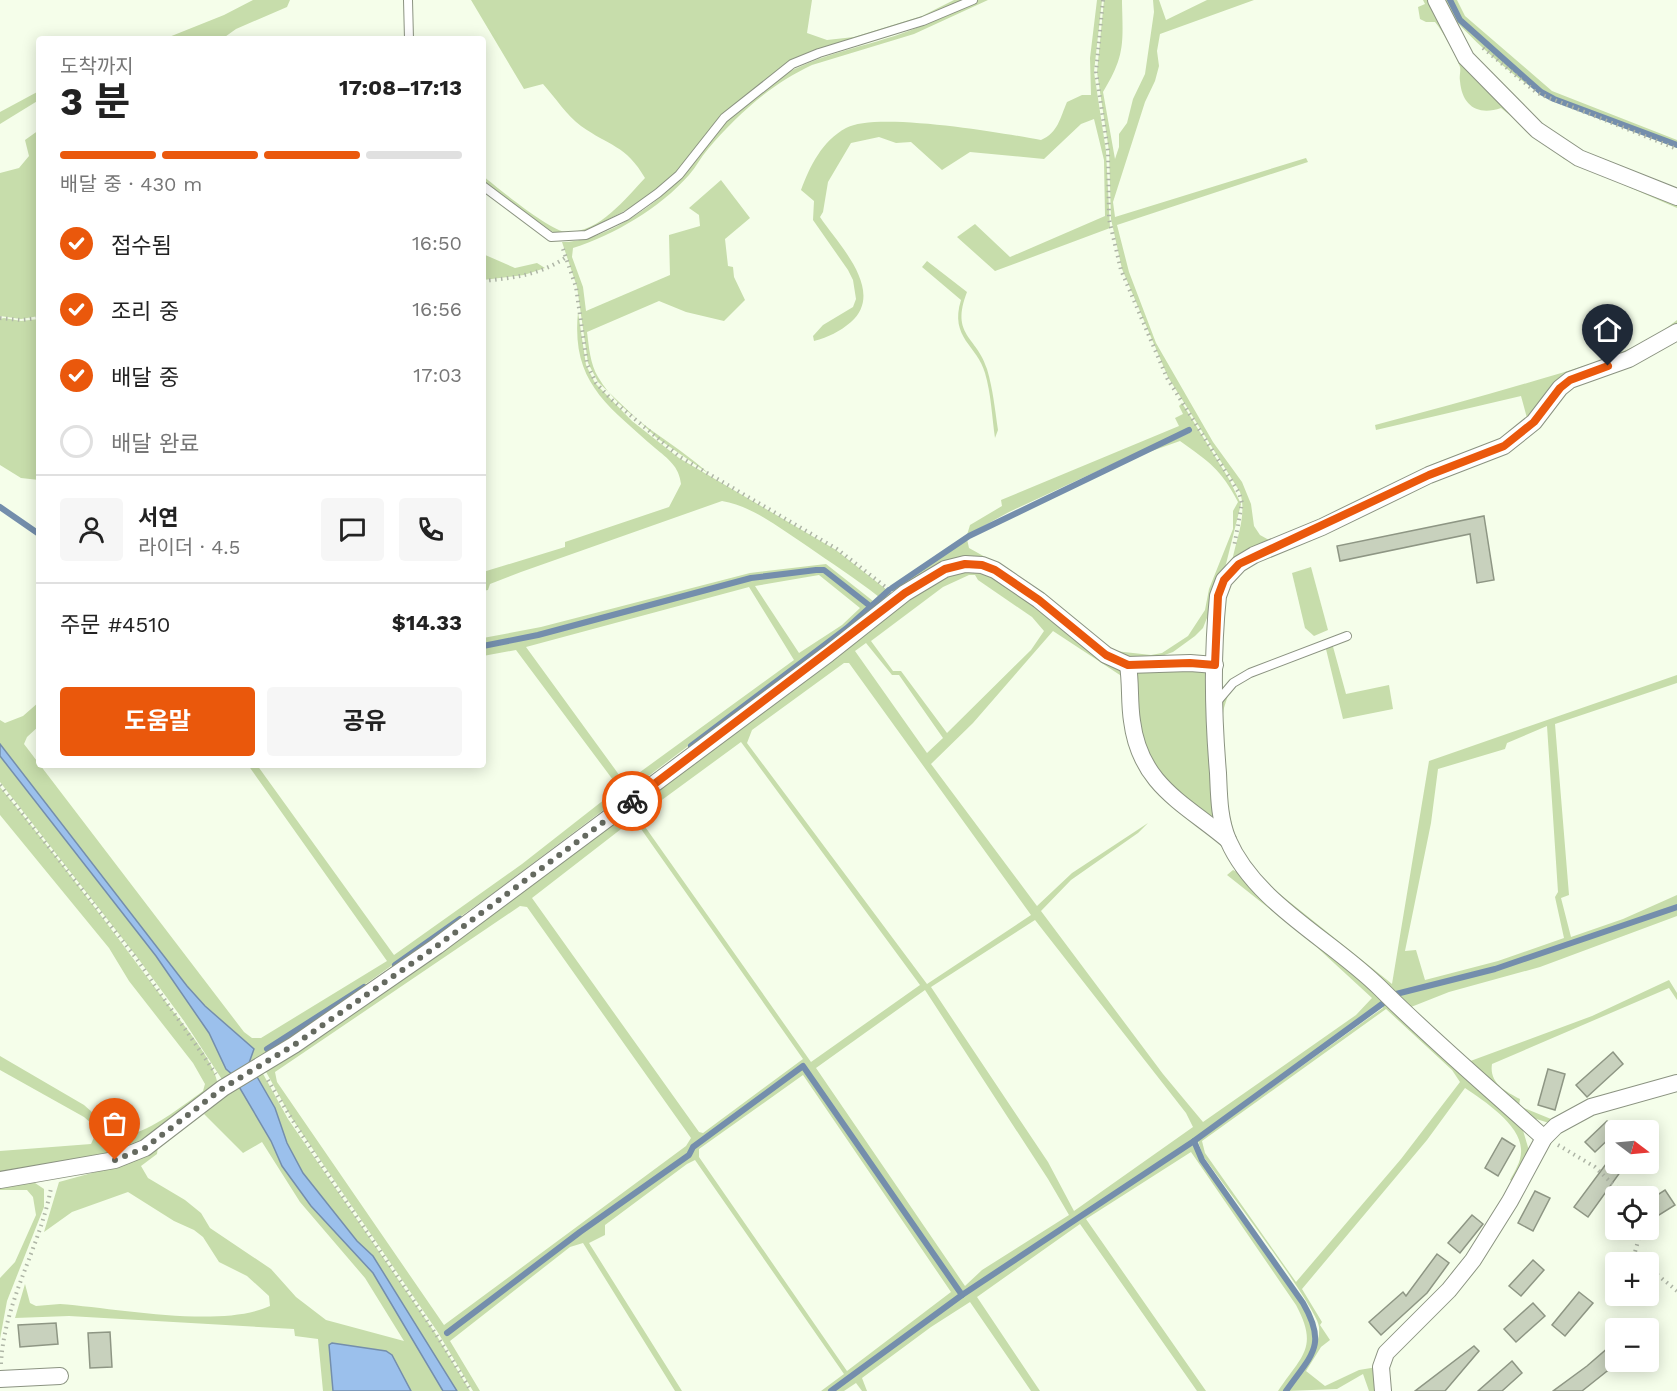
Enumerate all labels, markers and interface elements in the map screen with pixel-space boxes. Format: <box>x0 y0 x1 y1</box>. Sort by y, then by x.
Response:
text: 도착까지 <box>60 54 134 78</box>
text: 17:08–17:13 <box>339 75 462 100</box>
text: 3 분 <box>60 79 130 124</box>
text: 배달 중 · 430 m <box>60 172 202 196</box>
icon: check <box>60 227 93 260</box>
text: 16:50 <box>412 231 462 255</box>
text: 접수됨 <box>111 233 172 258</box>
icon: check <box>60 293 93 326</box>
text: 16:56 <box>412 297 462 321</box>
text: 조리 중 <box>111 299 179 324</box>
pin <box>1582 304 1633 366</box>
icon: home <box>1591 313 1624 346</box>
icon: check <box>60 359 93 392</box>
text: 17:03 <box>413 363 462 387</box>
text: 배달 중 <box>111 365 179 390</box>
text: 배달 완료 <box>111 431 199 456</box>
button: person <box>60 498 123 561</box>
button: chat <box>321 498 384 561</box>
button: phone <box>399 498 462 561</box>
text: 서연 <box>138 505 178 530</box>
text: 라이더 · 4.5 <box>138 535 240 559</box>
text: $14.33 <box>392 610 462 635</box>
text: 주문 #4510 <box>60 612 171 637</box>
button: 도움말 <box>60 687 255 756</box>
button: 공유 <box>267 687 462 756</box>
courier <box>602 771 662 831</box>
icon: bike <box>616 785 649 818</box>
pin <box>89 1098 140 1160</box>
icon: bag <box>98 1107 131 1140</box>
north arrow <box>1605 1120 1659 1174</box>
map controls <box>1605 1120 1659 1372</box>
button: locate <box>1605 1186 1659 1240</box>
button: + <box>1605 1252 1659 1306</box>
button: − <box>1605 1318 1659 1372</box>

